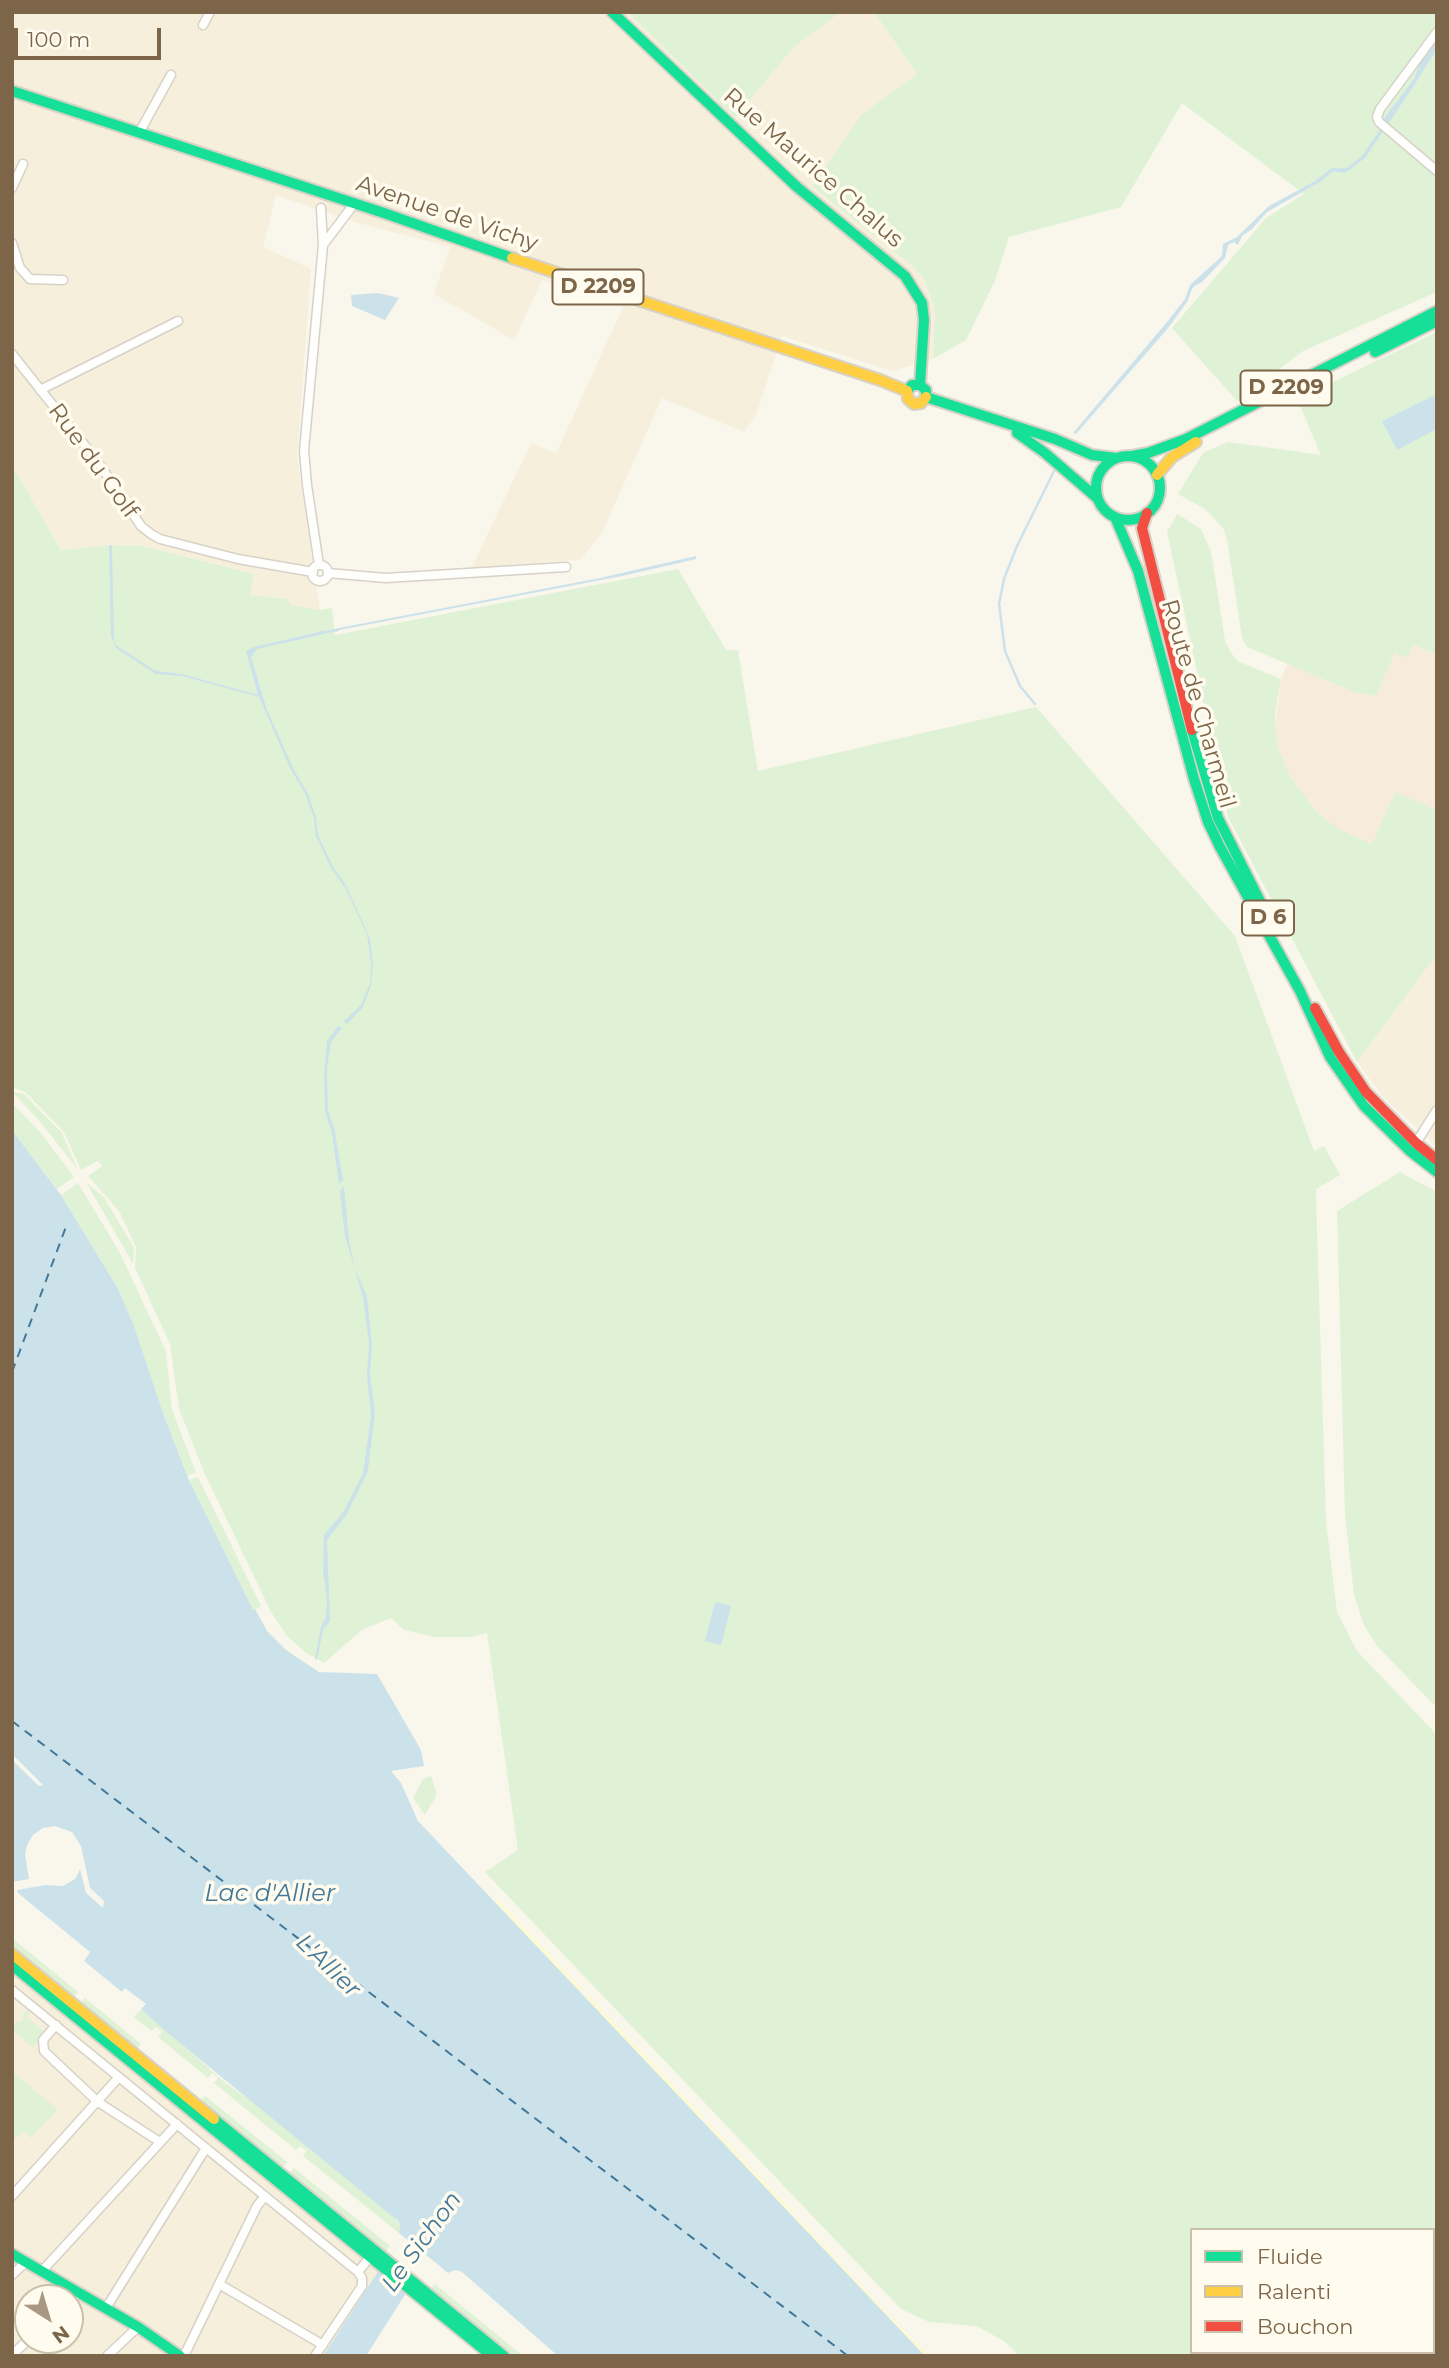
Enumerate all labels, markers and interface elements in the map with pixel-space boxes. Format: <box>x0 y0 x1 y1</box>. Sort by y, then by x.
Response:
scale bar <box>18 14 164 58</box>
text: 100 m <box>27 27 90 52</box>
street label: Rue Maurice Chalus <box>717 82 909 254</box>
street label: Avenue de Vichy <box>352 170 542 258</box>
road number: D 2209 <box>552 270 644 304</box>
road number: D 2209 <box>1240 370 1332 406</box>
street label: Rue du Golf <box>42 398 144 524</box>
street label: Route de Charmeil <box>1155 596 1241 812</box>
road number: D 6 <box>1242 900 1294 936</box>
water label: Lac d'Allier <box>205 1880 335 1908</box>
water label: L'Allier <box>290 1928 366 2004</box>
water label: Le Sichon <box>376 2186 468 2298</box>
legend <box>1190 2228 1435 2354</box>
text: Fluide <box>1257 2244 1323 2269</box>
text: Ralenti <box>1257 2279 1331 2304</box>
north arrow <box>14 2284 84 2354</box>
text: Bouchon <box>1257 2314 1353 2339</box>
text: N <box>48 2321 74 2348</box>

